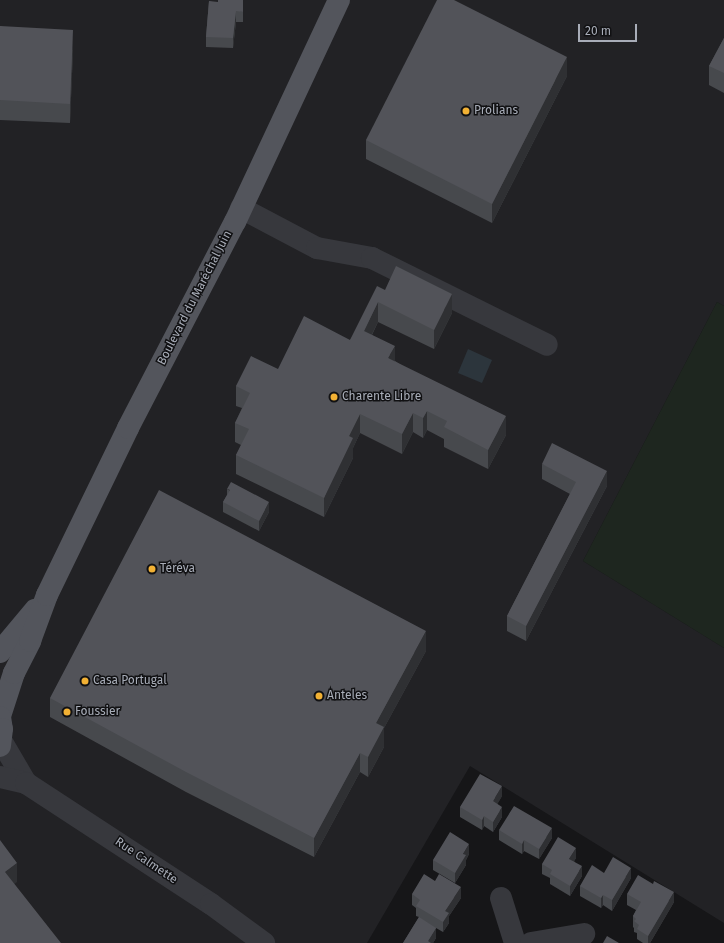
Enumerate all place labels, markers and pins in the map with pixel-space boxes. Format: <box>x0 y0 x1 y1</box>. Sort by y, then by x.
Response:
place label: Prolians <box>474 104 518 118</box>
marker: Prolians <box>461 106 471 116</box>
place label: Charente Libre <box>342 390 421 404</box>
marker: Charente Libre <box>329 392 339 402</box>
place label: Téréva <box>160 562 195 576</box>
marker: Téréva <box>147 564 157 574</box>
place label: Casa Portugal <box>93 674 167 688</box>
marker: Casa Portugal <box>80 676 90 686</box>
place label: Anteles <box>327 689 367 703</box>
marker: Anteles <box>314 691 324 701</box>
place label: Foussier <box>75 705 120 719</box>
marker: Foussier <box>62 707 72 717</box>

